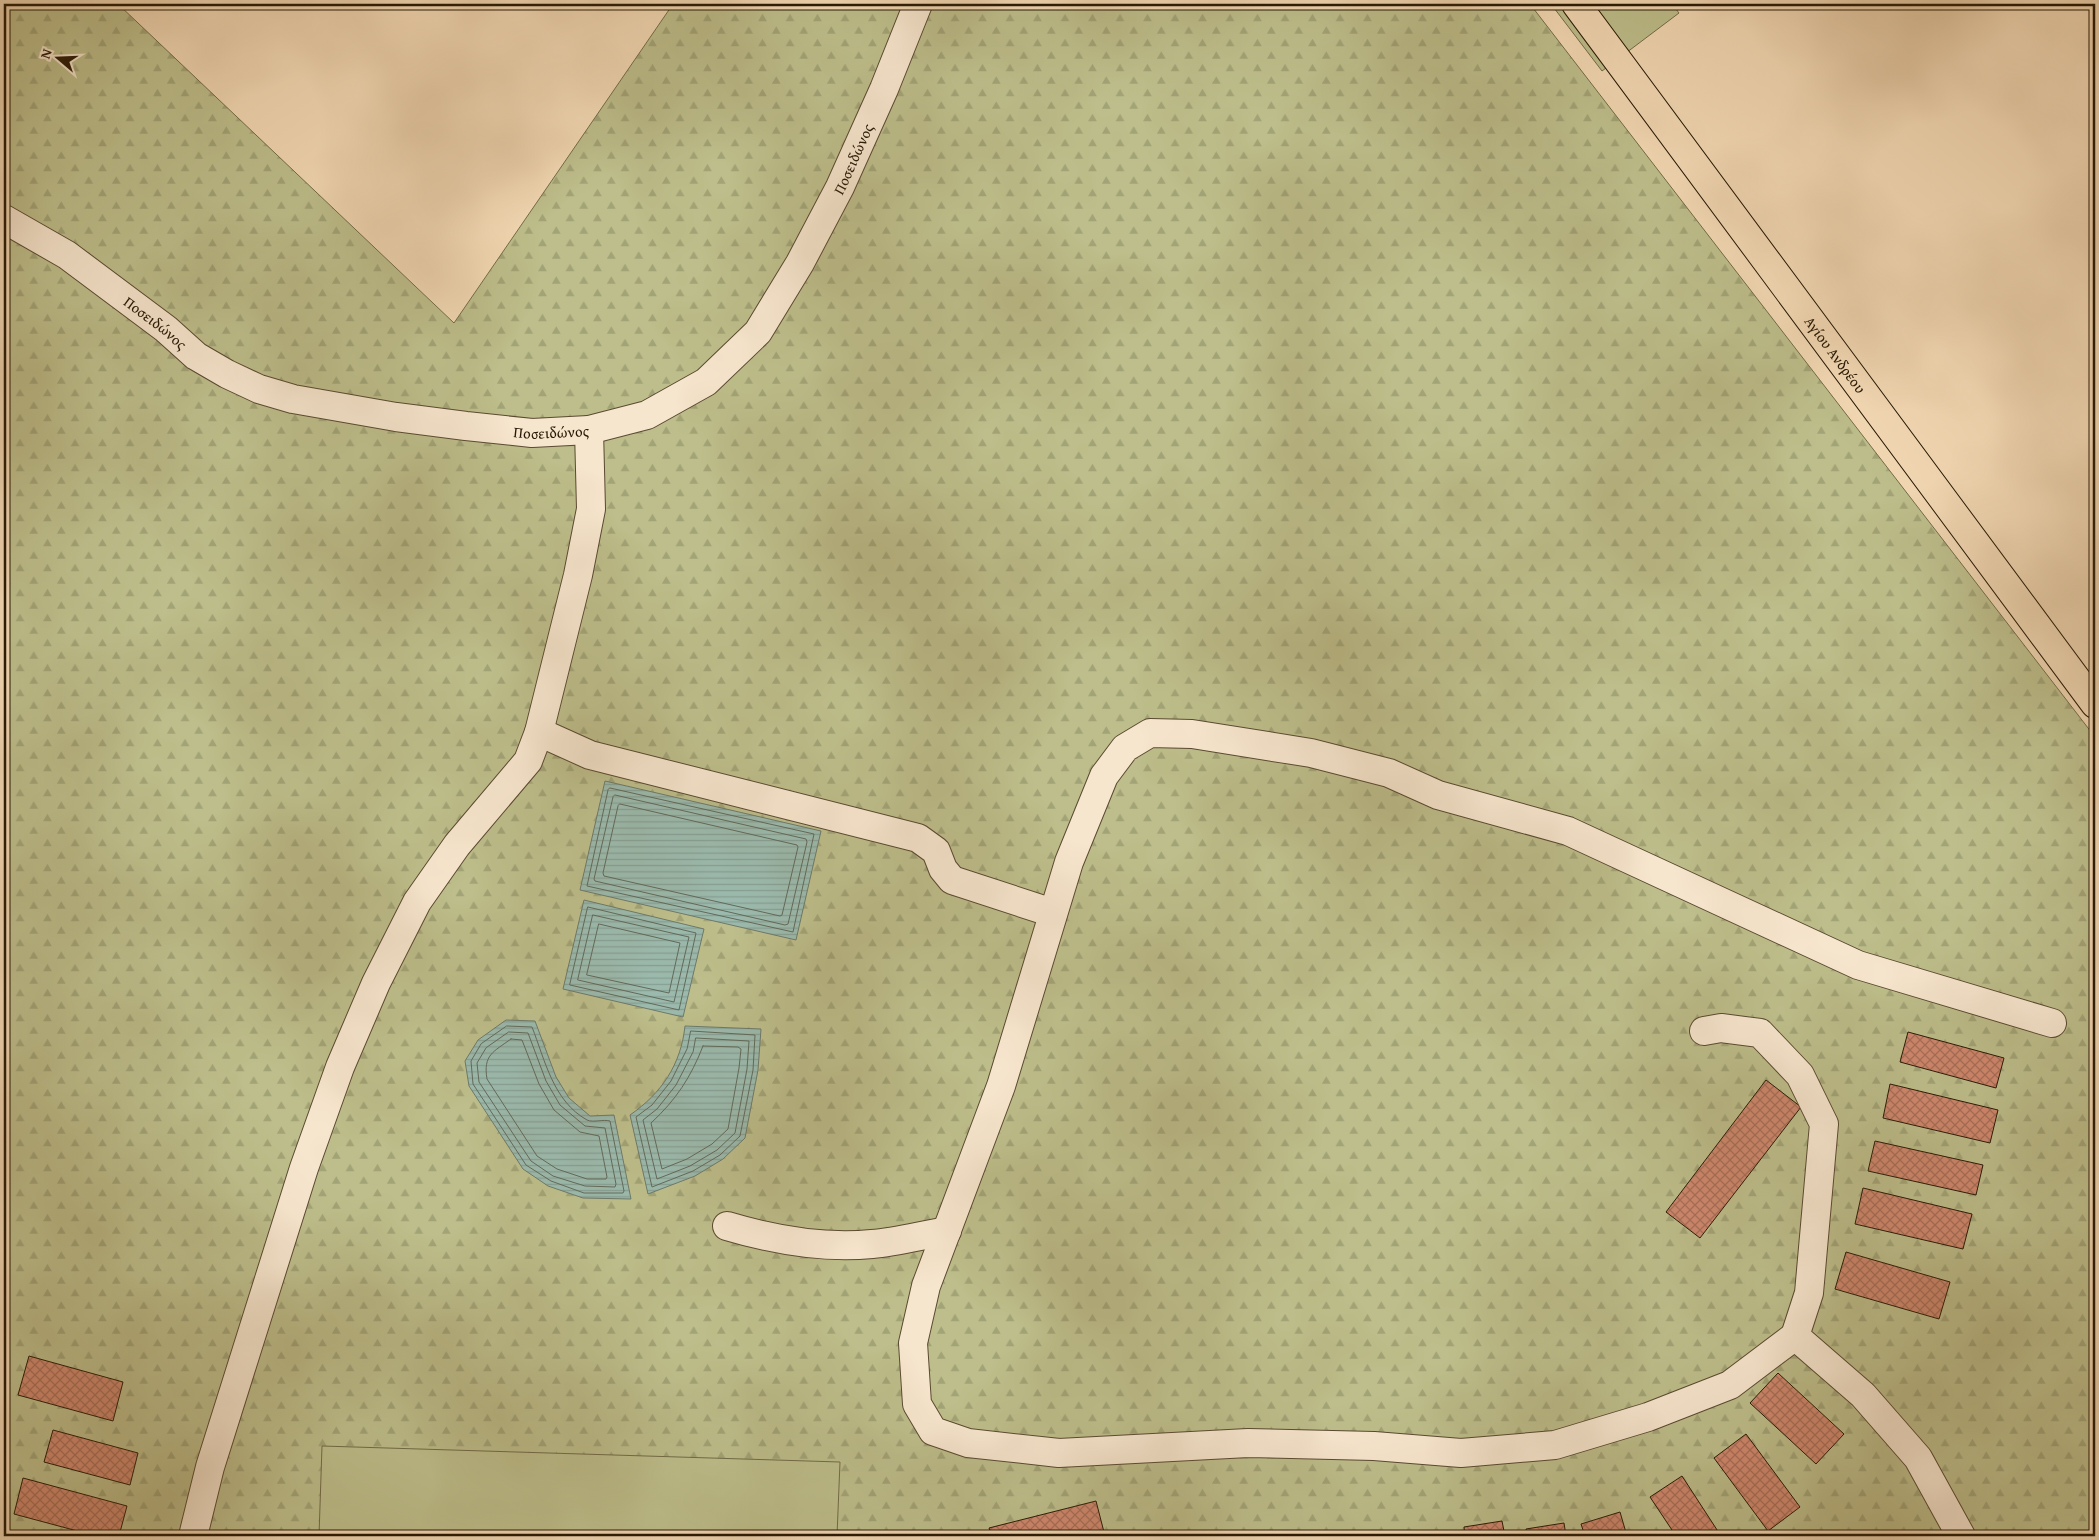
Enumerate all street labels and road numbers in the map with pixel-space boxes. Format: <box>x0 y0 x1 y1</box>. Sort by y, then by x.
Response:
street label: Ποσειδώνος <box>828 119 878 198</box>
street label: Ποσειδώνος <box>120 291 193 354</box>
street label: Αγίου Ανδρέου <box>1800 311 1871 397</box>
street label: Ποσειδώνος <box>513 419 590 444</box>

